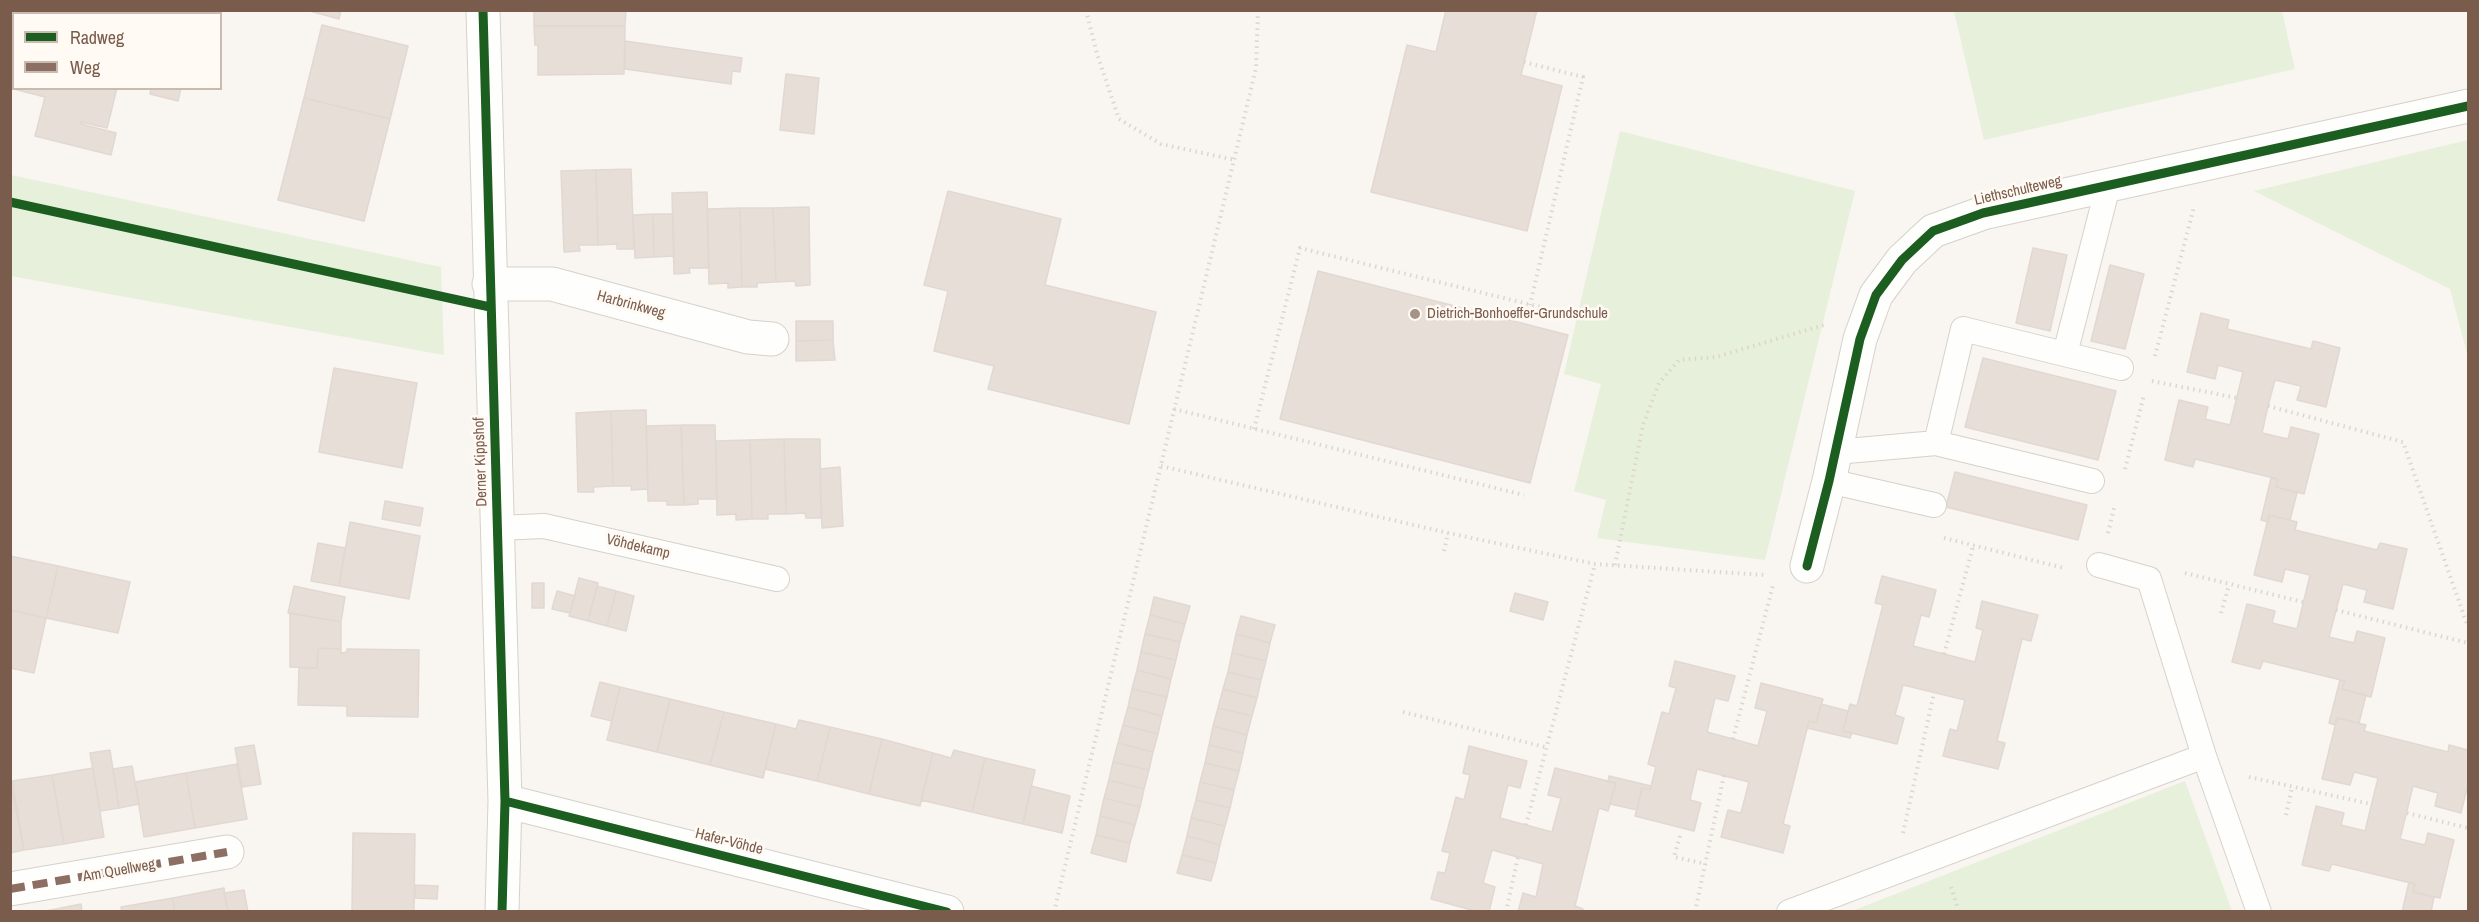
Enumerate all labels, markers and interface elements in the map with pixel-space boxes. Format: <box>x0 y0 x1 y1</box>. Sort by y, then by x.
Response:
legend <box>12 12 222 90</box>
text: Radweg <box>70 25 124 50</box>
text: Weg <box>70 55 100 80</box>
street label: Liethschulteweg <box>1973 172 2063 210</box>
street label: Harbrinkweg <box>595 287 667 323</box>
place label: Dietrich-Bonhoeffer-Grundschule <box>1427 305 1608 323</box>
marker: Dietrich-Bonhoeffer-Grundschule <box>1408 307 1422 321</box>
street label: Derner Kippshof <box>470 417 492 507</box>
street label: Vöhdekamp <box>604 531 672 563</box>
street label: Hafer-Vöhde <box>693 825 765 859</box>
street label: Am Quellweg <box>81 856 157 886</box>

